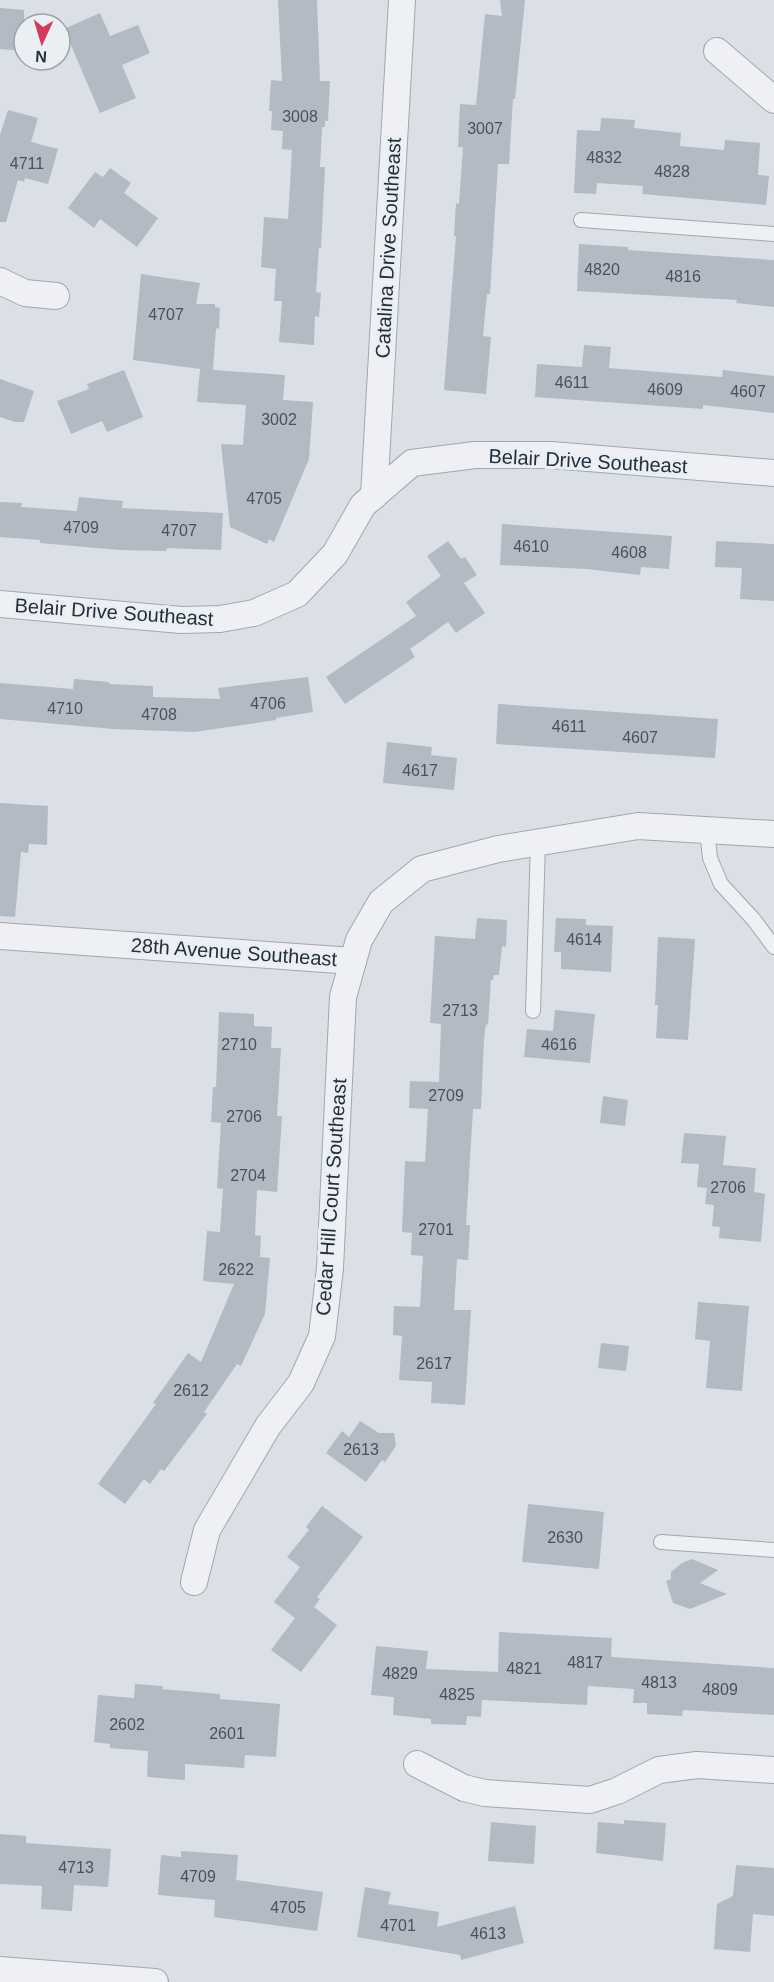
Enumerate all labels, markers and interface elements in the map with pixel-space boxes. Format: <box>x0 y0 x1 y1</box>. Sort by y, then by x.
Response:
north arrow <box>12 12 72 72</box>
text: N <box>35 48 47 65</box>
house number: 3008 <box>282 108 318 125</box>
house number: 3007 <box>467 120 503 137</box>
street label: Catalina Drive Southeast <box>371 137 405 359</box>
house number: 4832 <box>586 149 622 166</box>
house number: 4711 <box>10 155 44 172</box>
house number: 4828 <box>654 163 690 180</box>
house number: 4820 <box>584 261 620 278</box>
house number: 4816 <box>665 268 701 285</box>
house number: 4707 <box>148 306 184 323</box>
house number: 4611 <box>555 374 589 391</box>
house number: 4609 <box>647 381 683 398</box>
house number: 4607 <box>730 383 766 400</box>
house number: 3002 <box>261 411 297 428</box>
street label: Belair Drive Southeast <box>488 445 688 477</box>
house number: 4705 <box>246 490 282 507</box>
house number: 4709 <box>63 519 99 536</box>
house number: 4707 <box>161 522 197 539</box>
house number: 4610 <box>513 538 549 555</box>
house number: 4608 <box>611 544 647 561</box>
street label: Belair Drive Southeast <box>14 594 214 630</box>
house number: 4706 <box>250 695 286 712</box>
house number: 4710 <box>47 700 83 717</box>
house number: 4708 <box>141 706 177 723</box>
house number: 4611 <box>552 718 586 735</box>
house number: 4607 <box>622 729 658 746</box>
house number: 4617 <box>402 762 438 779</box>
house number: 4614 <box>566 931 602 948</box>
street label: 28th Avenue Southeast <box>130 934 338 970</box>
house number: 2713 <box>442 1002 478 1019</box>
house number: 2710 <box>221 1036 257 1053</box>
house number: 4616 <box>541 1036 577 1053</box>
street label: Cedar Hill Court Southeast <box>312 1077 350 1316</box>
house number: 2709 <box>428 1087 464 1104</box>
house number: 2706 <box>226 1108 262 1125</box>
house number: 2704 <box>230 1167 266 1184</box>
house number: 2706 <box>710 1179 746 1196</box>
house number: 2701 <box>418 1221 454 1238</box>
house number: 2622 <box>218 1261 254 1278</box>
house number: 2617 <box>416 1355 452 1372</box>
house number: 2612 <box>173 1382 209 1399</box>
house number: 2613 <box>343 1441 379 1458</box>
house number: 2630 <box>547 1529 583 1546</box>
house number: 4817 <box>567 1654 603 1671</box>
house number: 4821 <box>506 1660 542 1677</box>
house number: 4829 <box>382 1665 418 1682</box>
house number: 4813 <box>641 1674 677 1691</box>
house number: 4809 <box>702 1681 738 1698</box>
house number: 4825 <box>439 1686 475 1703</box>
house number: 2602 <box>109 1716 145 1733</box>
house number: 2601 <box>209 1725 245 1742</box>
house number: 4713 <box>58 1859 94 1876</box>
house number: 4709 <box>180 1868 216 1885</box>
house number: 4705 <box>270 1899 306 1916</box>
house number: 4701 <box>380 1917 416 1934</box>
house number: 4613 <box>470 1925 506 1942</box>

